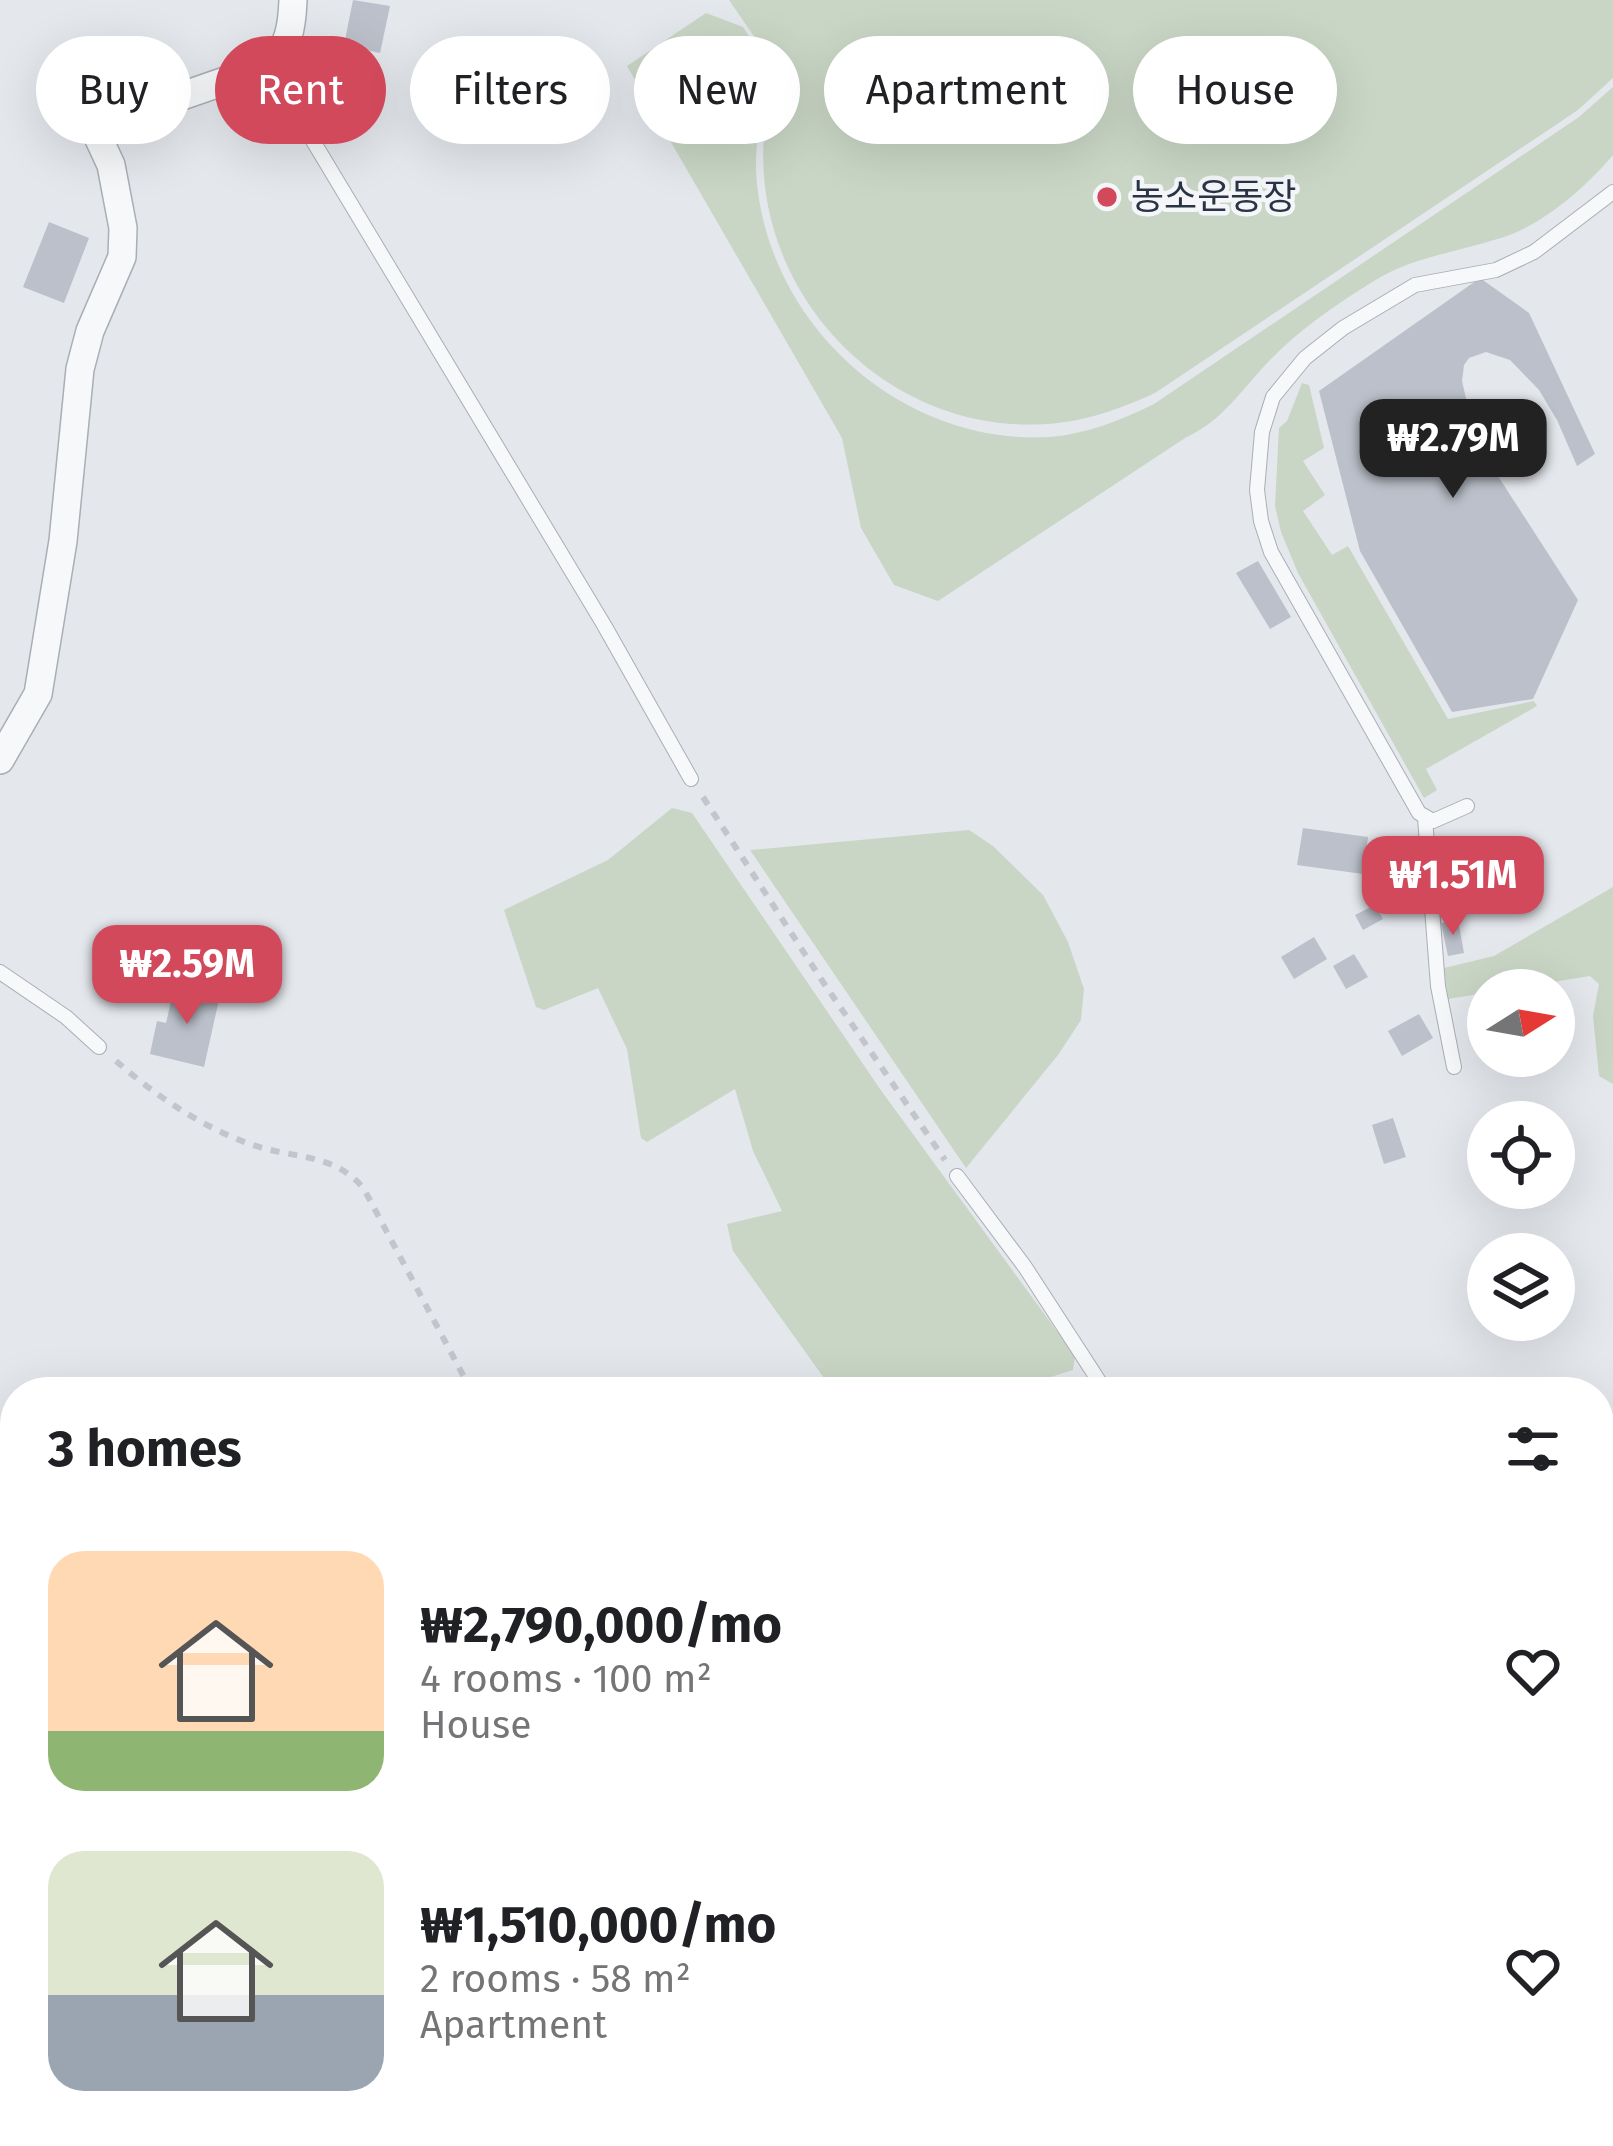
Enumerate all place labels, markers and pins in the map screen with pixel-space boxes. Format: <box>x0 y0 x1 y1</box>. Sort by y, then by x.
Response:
place label: 농소운동장 <box>1131 175 1297 219</box>
marker: 농소운동장 <box>1094 184 1120 210</box>
pin: ₩2.79M <box>1355 399 1551 501</box>
pin: ₩1.51M <box>1355 836 1551 938</box>
pin: ₩2.59M <box>89 925 285 1027</box>

